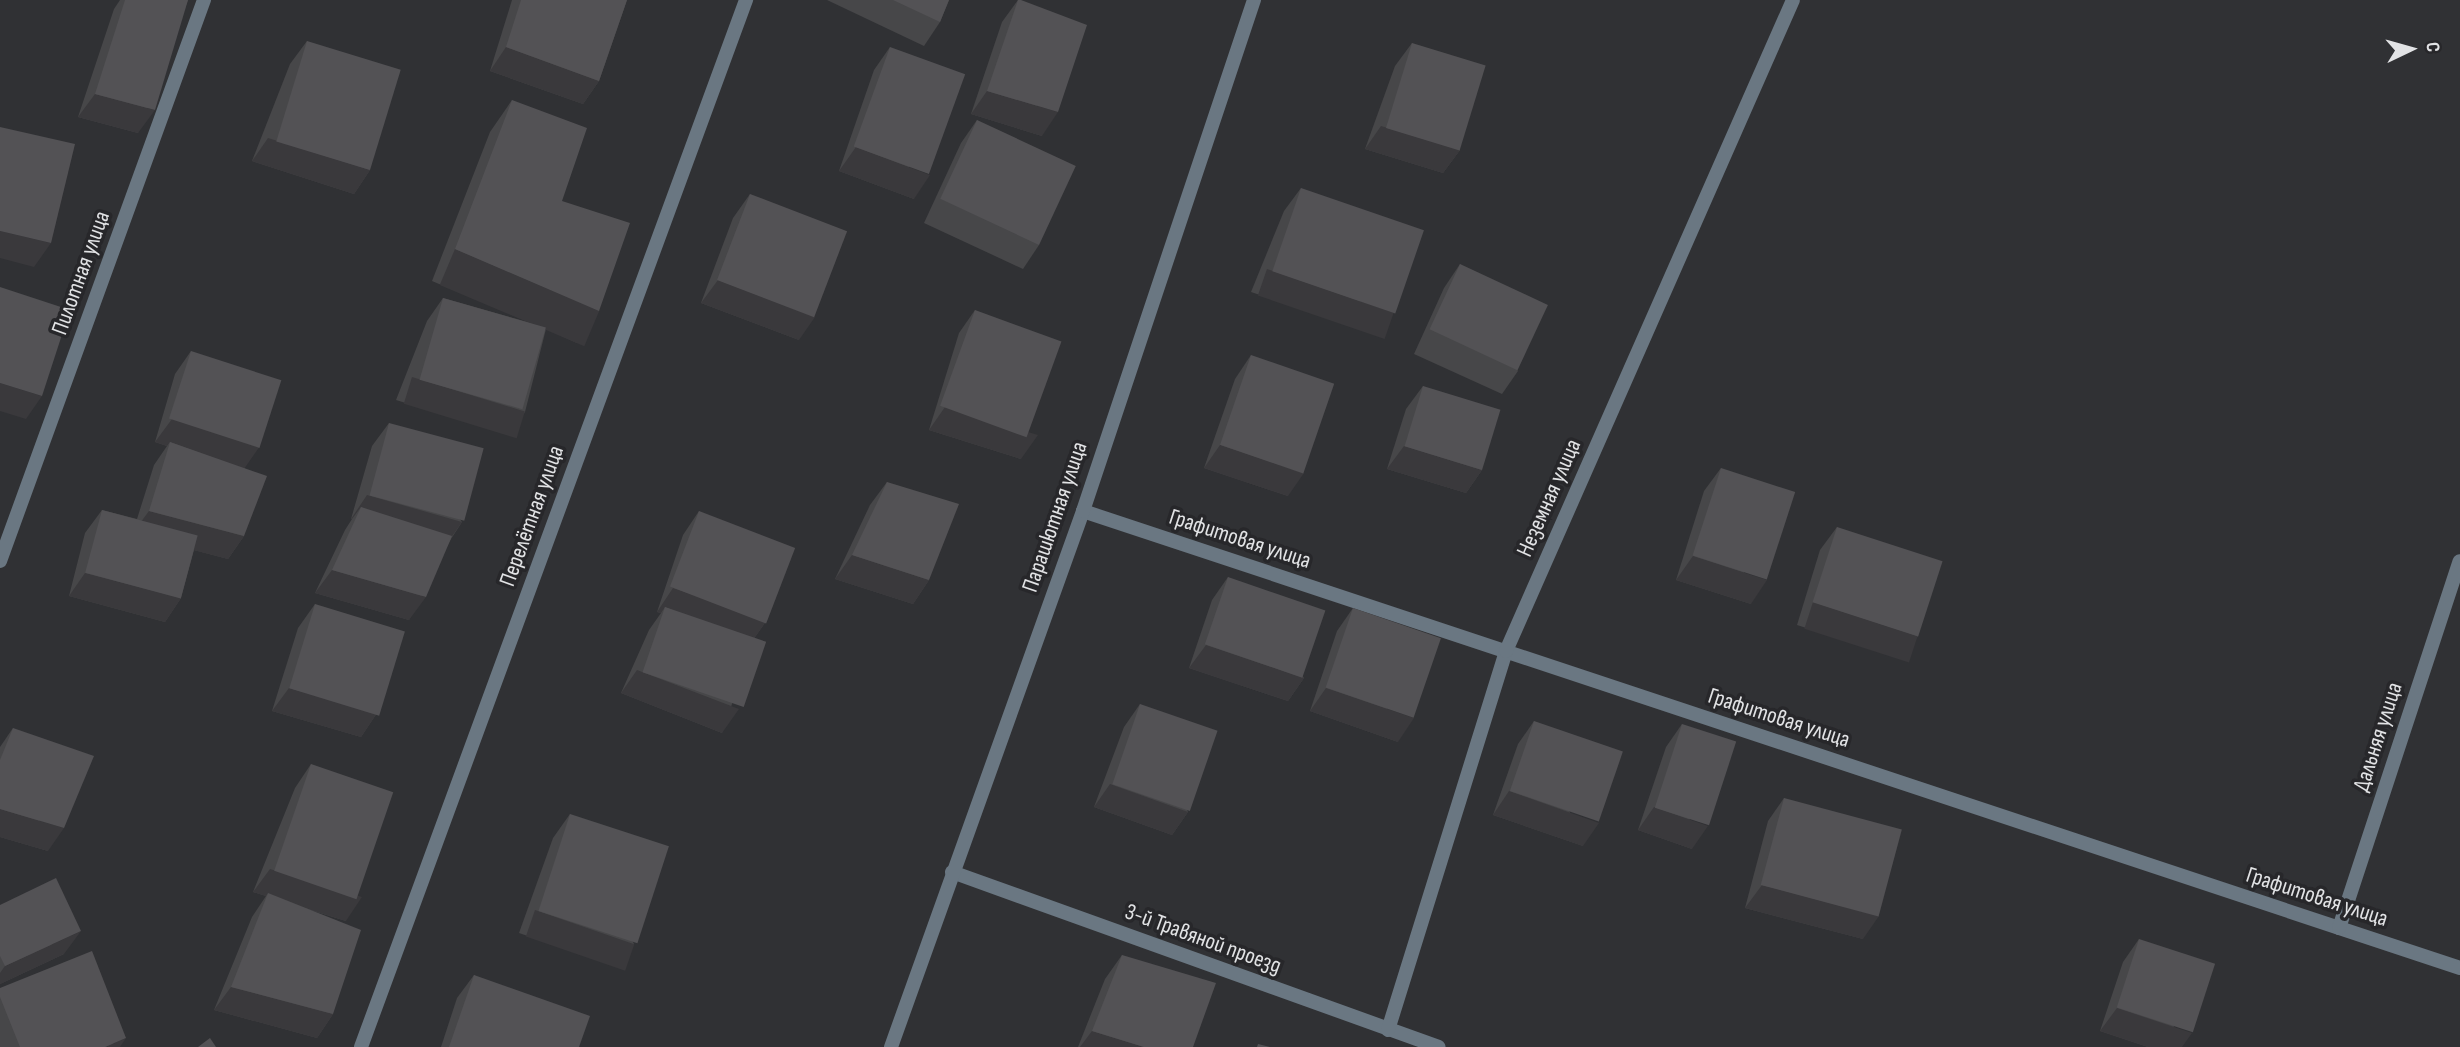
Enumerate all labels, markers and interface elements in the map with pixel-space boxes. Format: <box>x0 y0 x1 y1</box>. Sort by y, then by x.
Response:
north arrow <box>2376 14 2446 84</box>
text: С <box>2421 41 2444 53</box>
street label: Пилотная улица <box>46 207 116 339</box>
street label: Неземная улица <box>1511 435 1587 561</box>
street label: Парашютная улица <box>1016 438 1094 596</box>
street label: Перелётная улица <box>494 442 570 590</box>
street label: Графитовая улица <box>1166 503 1314 575</box>
street label: Дальняя улица <box>2347 679 2409 795</box>
street label: Графитовая улица <box>1705 682 1853 754</box>
street label: Графитовая улица <box>2243 861 2391 933</box>
street label: 3-й Травяной проезд <box>1121 898 1285 980</box>

